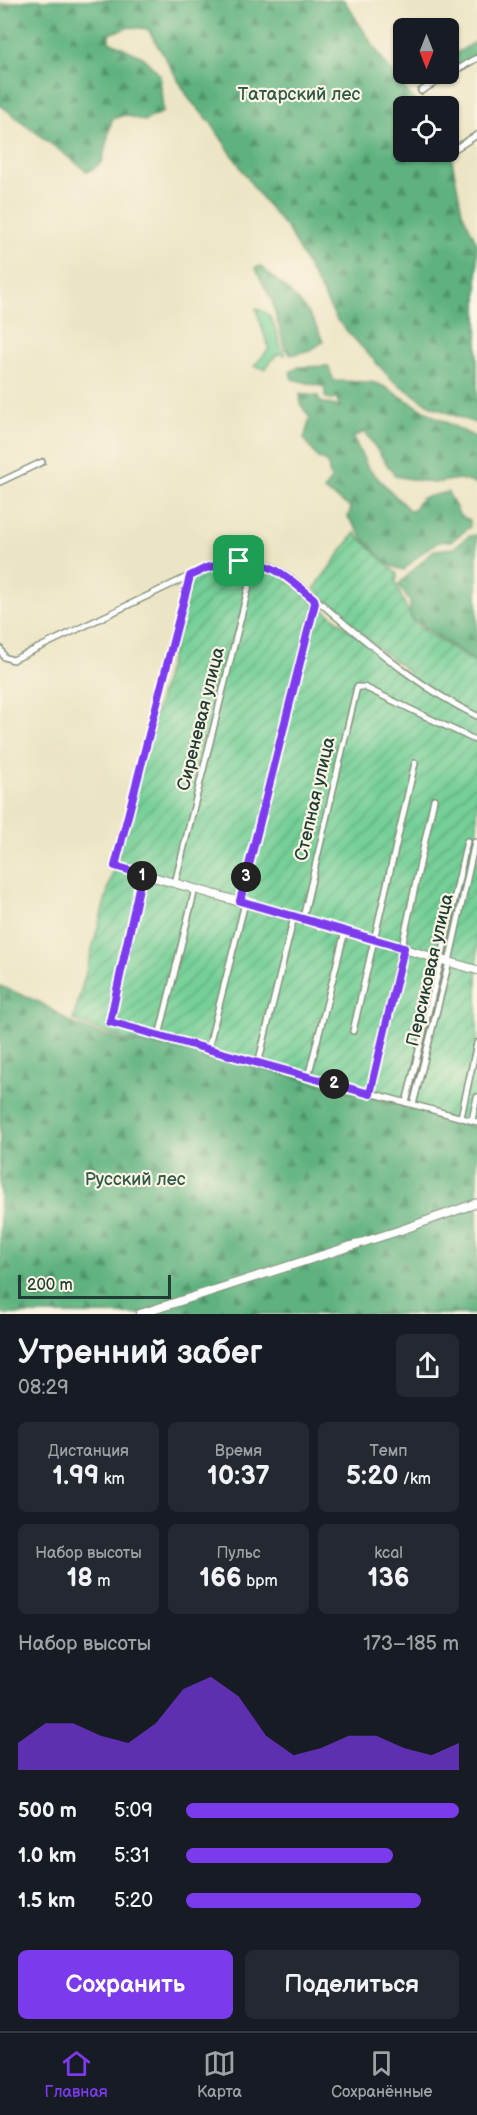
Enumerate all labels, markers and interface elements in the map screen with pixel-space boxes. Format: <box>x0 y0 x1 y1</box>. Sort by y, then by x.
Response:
north arrow <box>393 18 459 84</box>
map controls <box>393 18 459 162</box>
park label: Татарский лес <box>238 84 360 105</box>
button: locate <box>393 96 459 162</box>
pin <box>213 535 264 586</box>
icon: arrive <box>222 544 255 577</box>
street label: Сиреневая улица <box>173 645 229 793</box>
street label: Степная улица <box>291 735 340 863</box>
pin: 1 <box>127 861 157 891</box>
pin: 3 <box>231 862 261 892</box>
text: 1 <box>139 866 145 885</box>
text: 3 <box>241 867 251 886</box>
street label: Персиковая улица <box>402 891 458 1048</box>
pin: 2 <box>319 1069 349 1099</box>
text: 2 <box>329 1074 339 1093</box>
park label: Русский лес <box>84 1169 186 1190</box>
scale bar <box>18 1272 171 1300</box>
text: 200 m <box>27 1276 73 1295</box>
text: Утренний забег <box>18 1333 263 1373</box>
button: share <box>396 1334 459 1397</box>
text: 08:29 <box>18 1376 69 1400</box>
text: Дистанция <box>48 1442 129 1461</box>
text: Время <box>215 1442 262 1461</box>
text: Темп <box>369 1442 408 1461</box>
text: 1.99 <box>52 1461 99 1492</box>
text: 10:37 <box>207 1461 270 1492</box>
text: 5:20 <box>346 1461 398 1492</box>
text: km <box>99 1470 125 1489</box>
text: /km <box>398 1470 431 1489</box>
text: Набор высоты <box>35 1544 142 1563</box>
text: Пульс <box>216 1544 261 1563</box>
text: kcal <box>374 1544 403 1563</box>
text: 18 <box>66 1563 93 1594</box>
text: 166 <box>199 1563 242 1594</box>
text: 136 <box>368 1563 409 1594</box>
text: m <box>93 1572 111 1591</box>
text: bpm <box>242 1572 278 1591</box>
text: Набор высоты <box>18 1632 151 1656</box>
text: 173–185 m <box>363 1632 459 1656</box>
text: 500 m <box>18 1799 77 1823</box>
text: 5:09 <box>114 1799 153 1823</box>
text: 1.0 km <box>18 1844 76 1868</box>
text: 5:31 <box>114 1844 150 1868</box>
text: 1.5 km <box>18 1889 75 1913</box>
text: 5:20 <box>114 1889 153 1913</box>
button: Сохранить <box>18 1950 233 2019</box>
button: Поделиться <box>245 1950 459 2019</box>
tab: Главная <box>45 2047 108 2102</box>
tab: Карта <box>197 2047 242 2102</box>
tab: Сохранённые <box>331 2047 432 2102</box>

